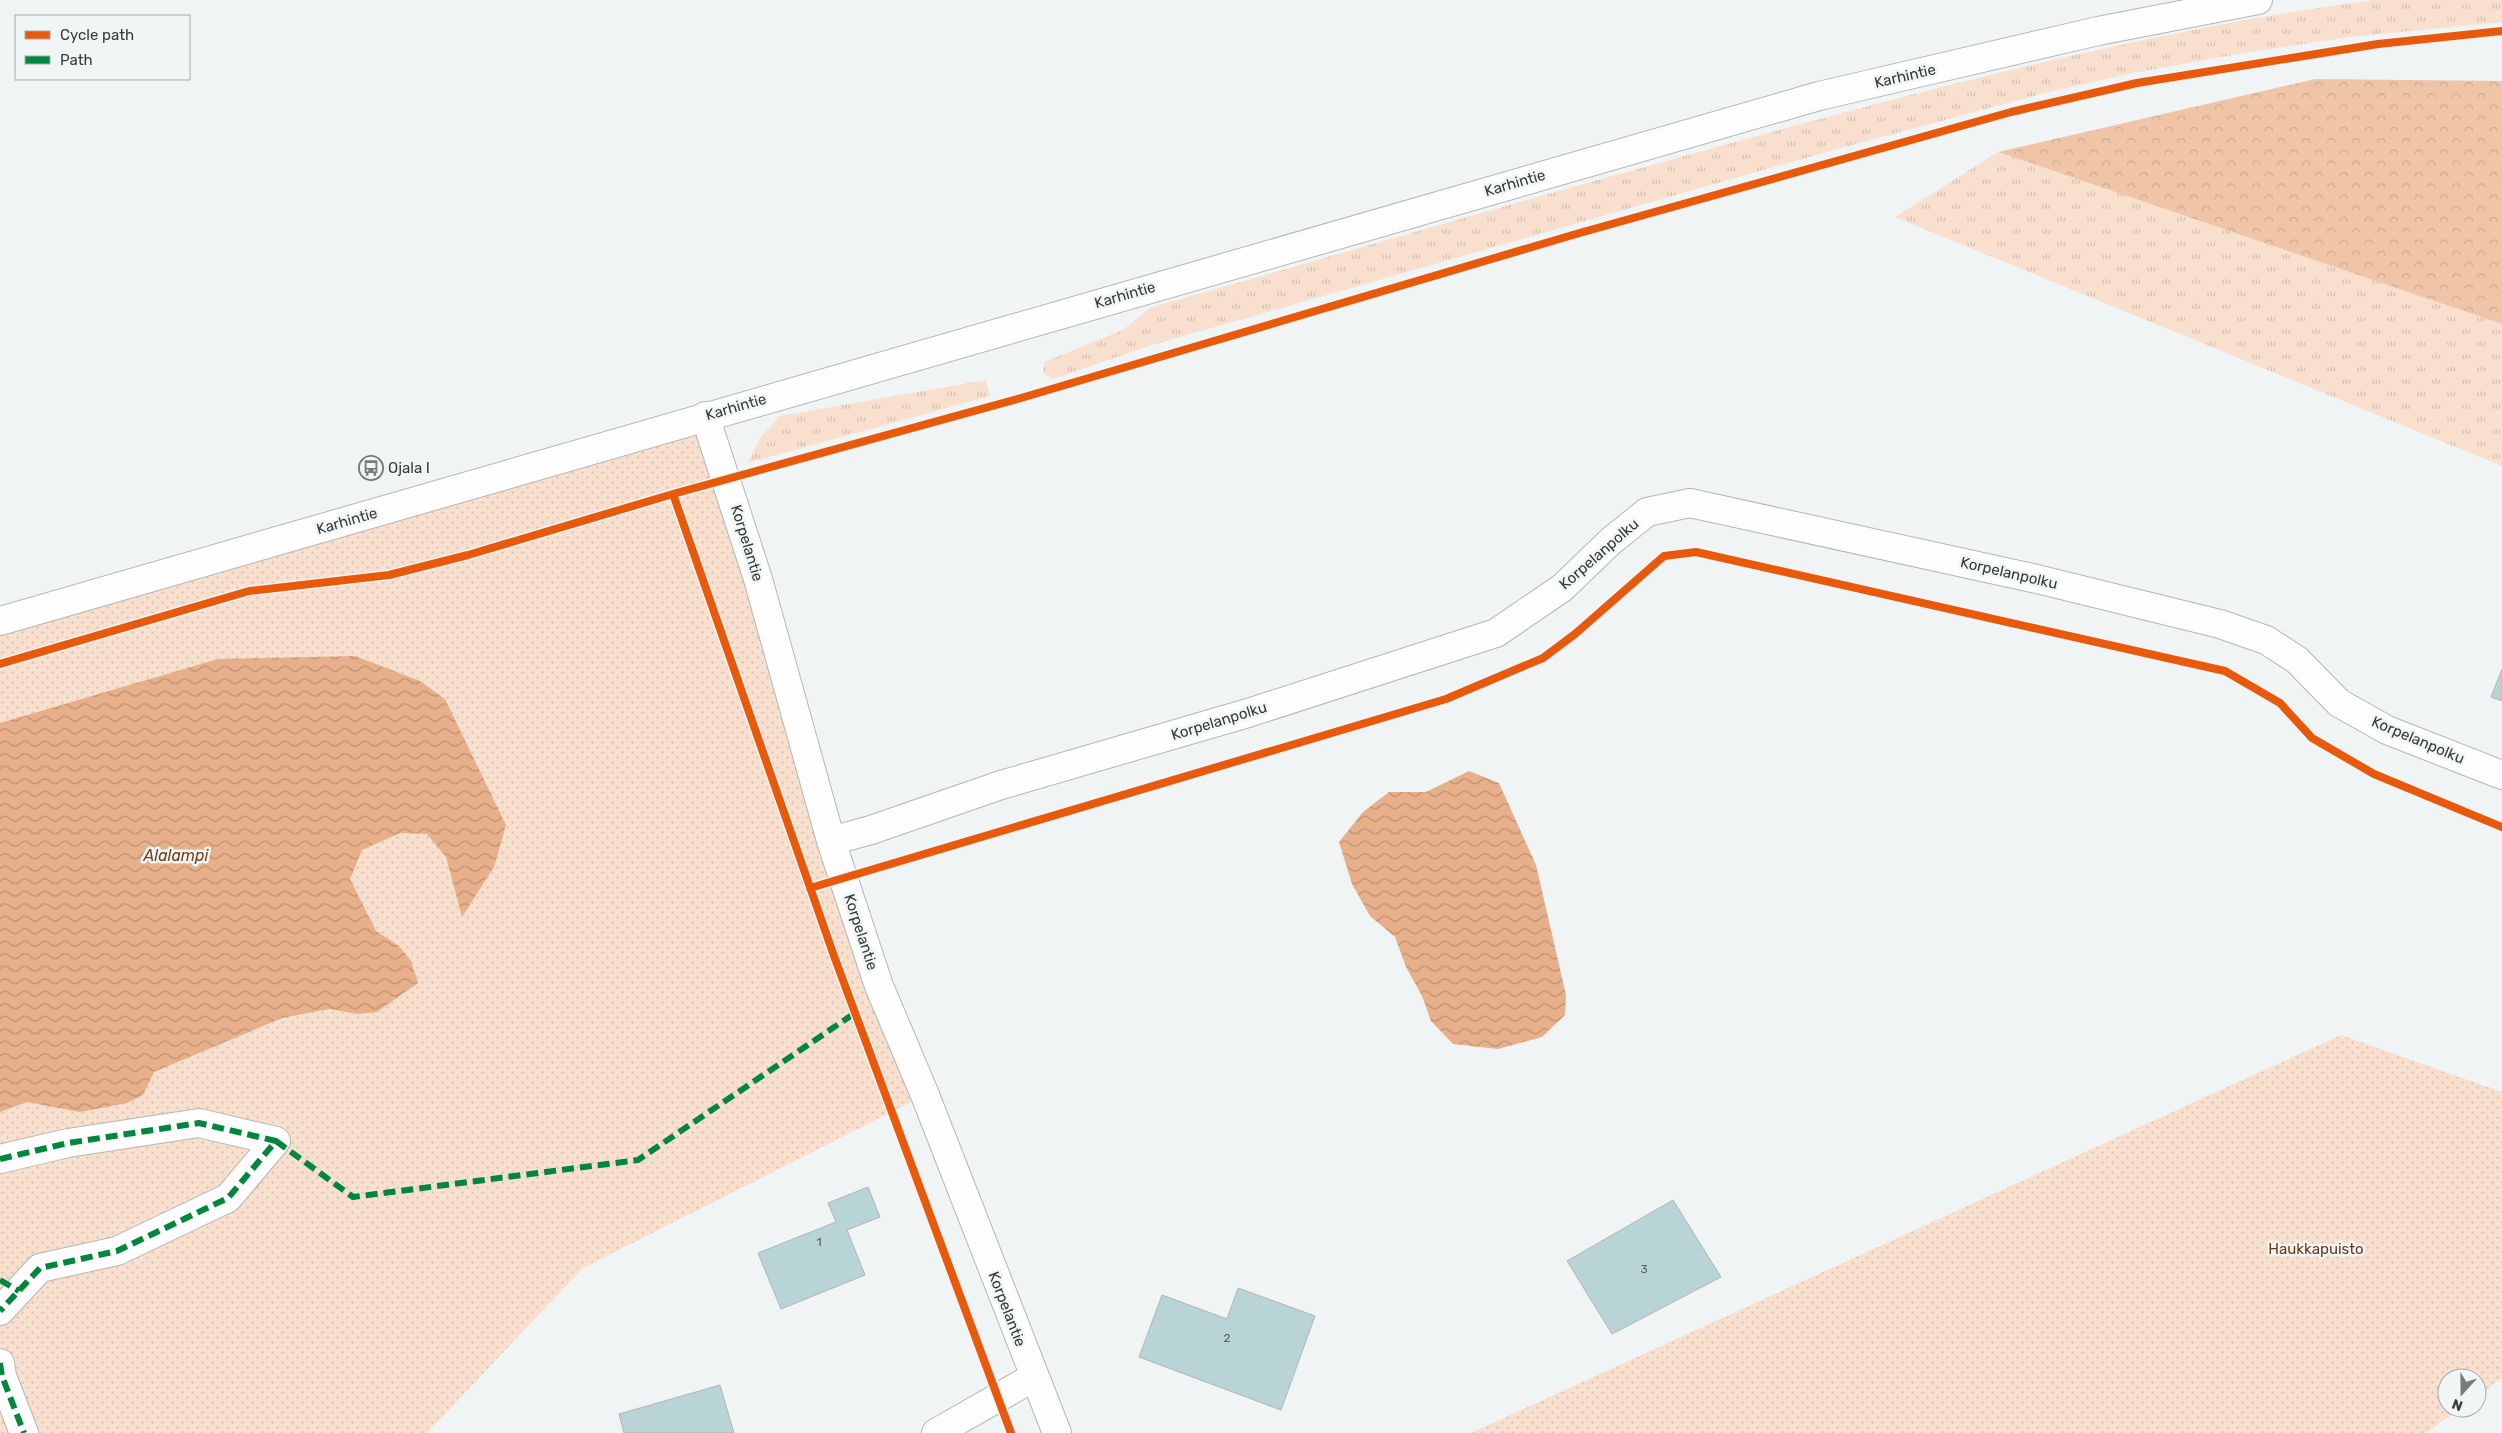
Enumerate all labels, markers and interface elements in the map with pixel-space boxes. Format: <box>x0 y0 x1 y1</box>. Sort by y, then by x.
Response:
legend <box>15 15 190 80</box>
text: Cycle path <box>60 26 134 44</box>
text: Path <box>60 51 93 69</box>
street label: Karhintie <box>1873 60 1937 92</box>
street label: Karhintie <box>1482 166 1548 200</box>
street label: Karhintie <box>1092 278 1158 312</box>
street label: Karhintie <box>703 390 769 424</box>
bus stop icon: Ojala I <box>358 455 384 481</box>
place label: Ojala I <box>388 459 430 477</box>
street label: Korpelantie <box>727 503 767 583</box>
street label: Karhintie <box>314 504 380 538</box>
street label: Korpelanpolku <box>1556 515 1642 593</box>
street label: Korpelanpolku <box>1959 553 2059 593</box>
street label: Korpelanpolku <box>1169 698 1269 744</box>
street label: Korpelanpolku <box>2369 712 2467 768</box>
water label: Alalampi <box>143 846 210 865</box>
street label: Korpelantie <box>840 892 882 972</box>
house number: 1 <box>816 1235 822 1249</box>
park label: Haukkapuisto <box>2268 1240 2364 1258</box>
house number: 3 <box>1640 1262 1648 1276</box>
street label: Korpelantie <box>984 1269 1030 1349</box>
house number: 2 <box>1223 1331 1231 1345</box>
north arrow <box>2437 1368 2487 1418</box>
text: N <box>2450 1395 2465 1414</box>

